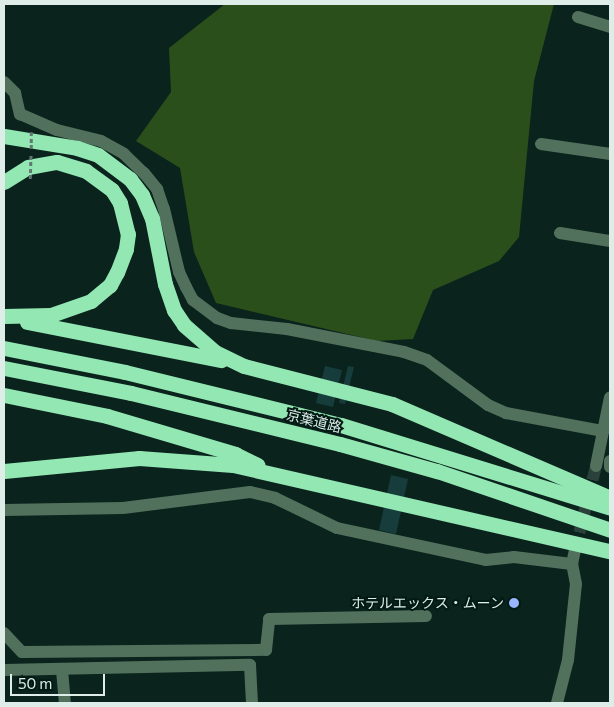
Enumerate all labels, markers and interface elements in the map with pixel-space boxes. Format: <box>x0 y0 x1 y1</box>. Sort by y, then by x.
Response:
street label: 京葉道路 <box>285 406 343 436</box>
place label: ホテルエックス・ムーン <box>350 595 504 611</box>
marker: ホテルエックス・ムーン <box>508 597 520 609</box>
scale bar <box>12 664 108 696</box>
text: 50 m <box>18 674 52 692</box>

